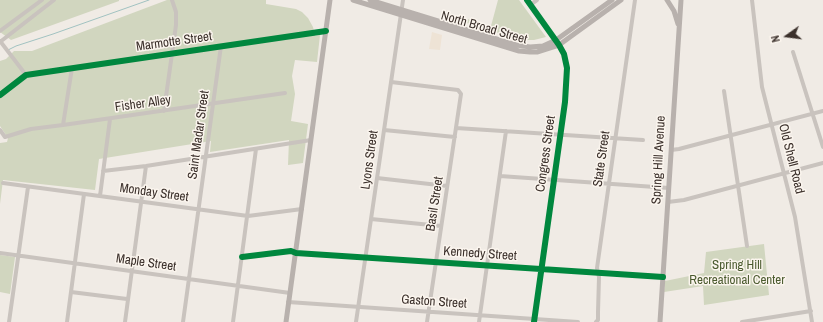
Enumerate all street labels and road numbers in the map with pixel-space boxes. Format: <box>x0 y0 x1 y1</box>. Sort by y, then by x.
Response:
street label: North Broad Street <box>439 8 529 48</box>
street label: Marmotte Street <box>135 29 213 55</box>
street label: Saint Madar Street <box>185 90 213 180</box>
street label: Fisher Alley <box>114 92 172 116</box>
street label: Congress Street <box>533 115 559 193</box>
street label: Spring Hill Avenue <box>649 115 669 205</box>
street label: Old Shell Road <box>775 122 807 196</box>
street label: Lyons Street <box>358 129 382 191</box>
street label: State Street <box>590 130 614 188</box>
street label: Basil Street <box>423 176 447 232</box>
street label: Monday Street <box>119 180 189 206</box>
street label: Kennedy Street <box>443 244 517 264</box>
street label: Maple Street <box>115 251 177 275</box>
street label: Gaston Street <box>401 292 467 312</box>

